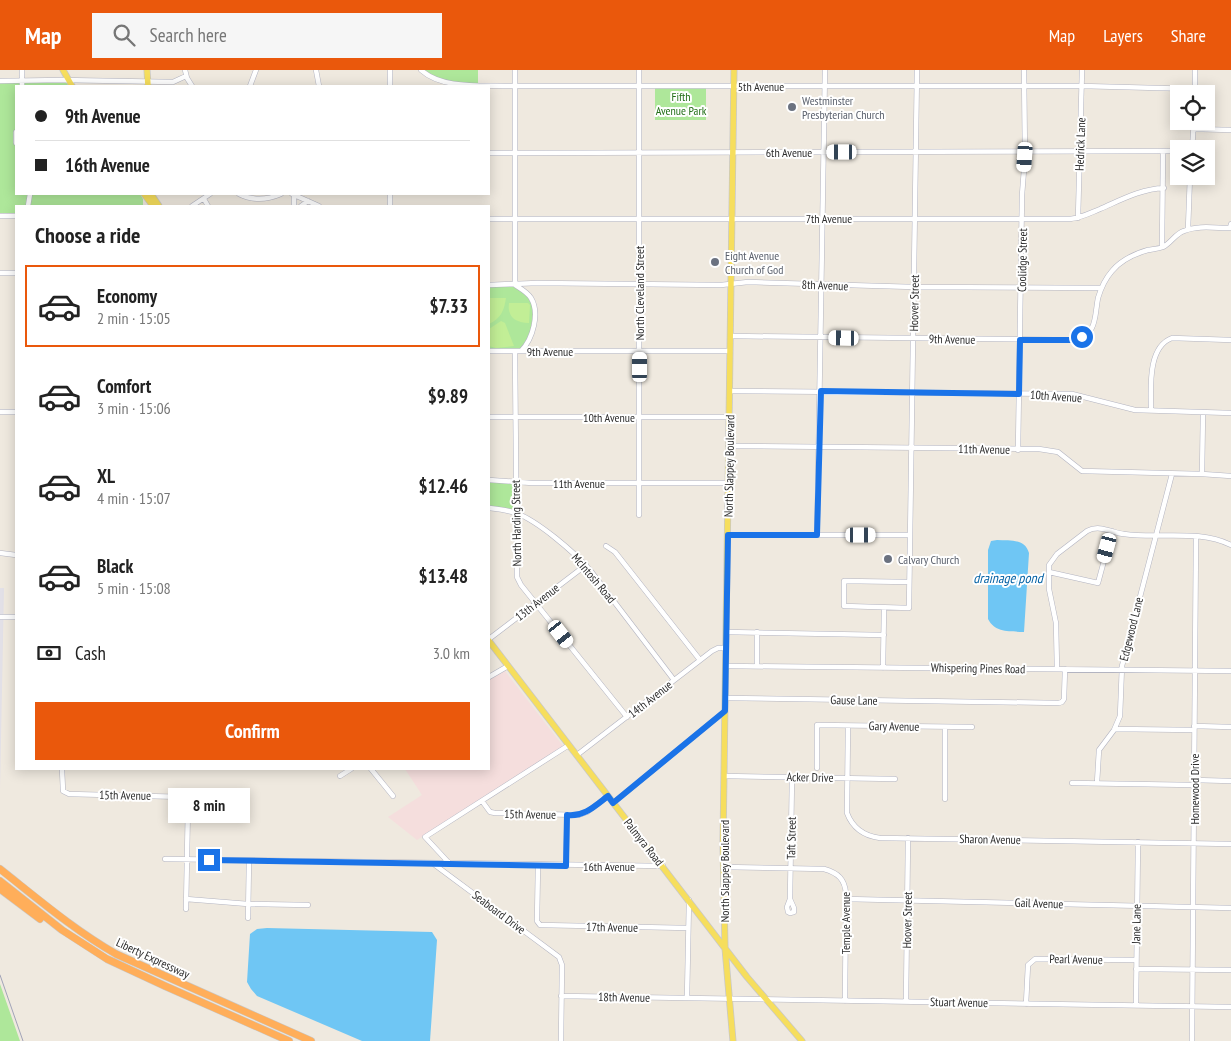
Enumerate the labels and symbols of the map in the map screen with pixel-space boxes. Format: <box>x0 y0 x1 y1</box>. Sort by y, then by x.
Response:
street label: 5th Avenue <box>738 79 784 94</box>
park label: Fifth Avenue Park <box>656 89 707 118</box>
place label: Westminster Presbyterian Church <box>802 93 884 122</box>
marker: Westminster Presbyterian Church <box>786 101 798 113</box>
street label: Hedrick Lane <box>1072 117 1088 171</box>
car <box>1016 142 1033 172</box>
street label: 6th Avenue <box>766 145 812 160</box>
car <box>827 145 857 160</box>
street label: 7th Avenue <box>806 211 852 226</box>
street label: Coolidge Street <box>1014 227 1030 292</box>
street label: North Cleveland Street <box>632 245 647 340</box>
place label: Eight Avenue Church of God <box>725 248 783 277</box>
marker: Eight Avenue Church of God <box>709 256 721 268</box>
street label: Hoover Street <box>906 274 922 332</box>
street label: 8th Avenue <box>801 277 849 293</box>
route start <box>1071 326 1093 348</box>
car <box>828 330 859 346</box>
street label: 9th Avenue <box>929 331 975 347</box>
street label: 9th Avenue <box>527 344 573 359</box>
car <box>632 352 647 382</box>
street label: 10th Avenue <box>1030 387 1082 405</box>
street label: 10th Avenue <box>583 410 635 425</box>
street label: North Slappey Boulevard <box>721 415 737 517</box>
street label: 11th Avenue <box>958 441 1010 457</box>
street label: 11th Avenue <box>553 476 605 491</box>
street label: North Harding Street <box>508 479 524 566</box>
car <box>846 528 876 543</box>
car <box>1095 532 1118 564</box>
street label: McIntosh Road <box>569 550 619 606</box>
place label: Calvary Church <box>898 552 959 567</box>
marker: Calvary Church <box>882 553 894 565</box>
water label: drainage pond <box>973 569 1045 587</box>
street label: 13th Avenue <box>512 580 562 624</box>
street label: Edgewood Lane <box>1116 595 1146 663</box>
car <box>545 618 576 650</box>
street label: Whispering Pines Road <box>931 660 1025 676</box>
street label: 14th Avenue <box>625 677 675 721</box>
street label: Gause Lane <box>830 692 878 708</box>
street label: Gary Avenue <box>869 718 920 734</box>
street label: Homewood Drive <box>1187 753 1202 825</box>
street label: Acker Drive <box>786 769 834 785</box>
street label: 15th Avenue <box>99 787 151 803</box>
callout: 8 min <box>168 788 250 822</box>
street label: 15th Avenue <box>504 806 556 822</box>
street label: Palmyra Road <box>621 815 667 869</box>
street label: Taft Street <box>783 816 799 860</box>
street label: North Slappey Boulevard <box>717 820 732 922</box>
street label: Sharon Avenue <box>959 831 1021 847</box>
route end <box>198 849 220 871</box>
street label: 16th Avenue <box>583 859 635 874</box>
street label: Seaboard Drive <box>469 887 529 937</box>
street label: Hoover Street <box>899 891 915 949</box>
street label: Temple Avenue <box>838 892 853 954</box>
street label: Gail Avenue <box>1014 895 1064 911</box>
street label: Jane Lane <box>1128 904 1144 945</box>
street label: 17th Avenue <box>586 919 638 935</box>
street label: Liberty Expressway <box>114 934 193 982</box>
street label: Pearl Avenue <box>1049 951 1103 967</box>
street label: 18th Avenue <box>598 989 650 1005</box>
street label: Stuart Avenue <box>930 994 988 1010</box>

